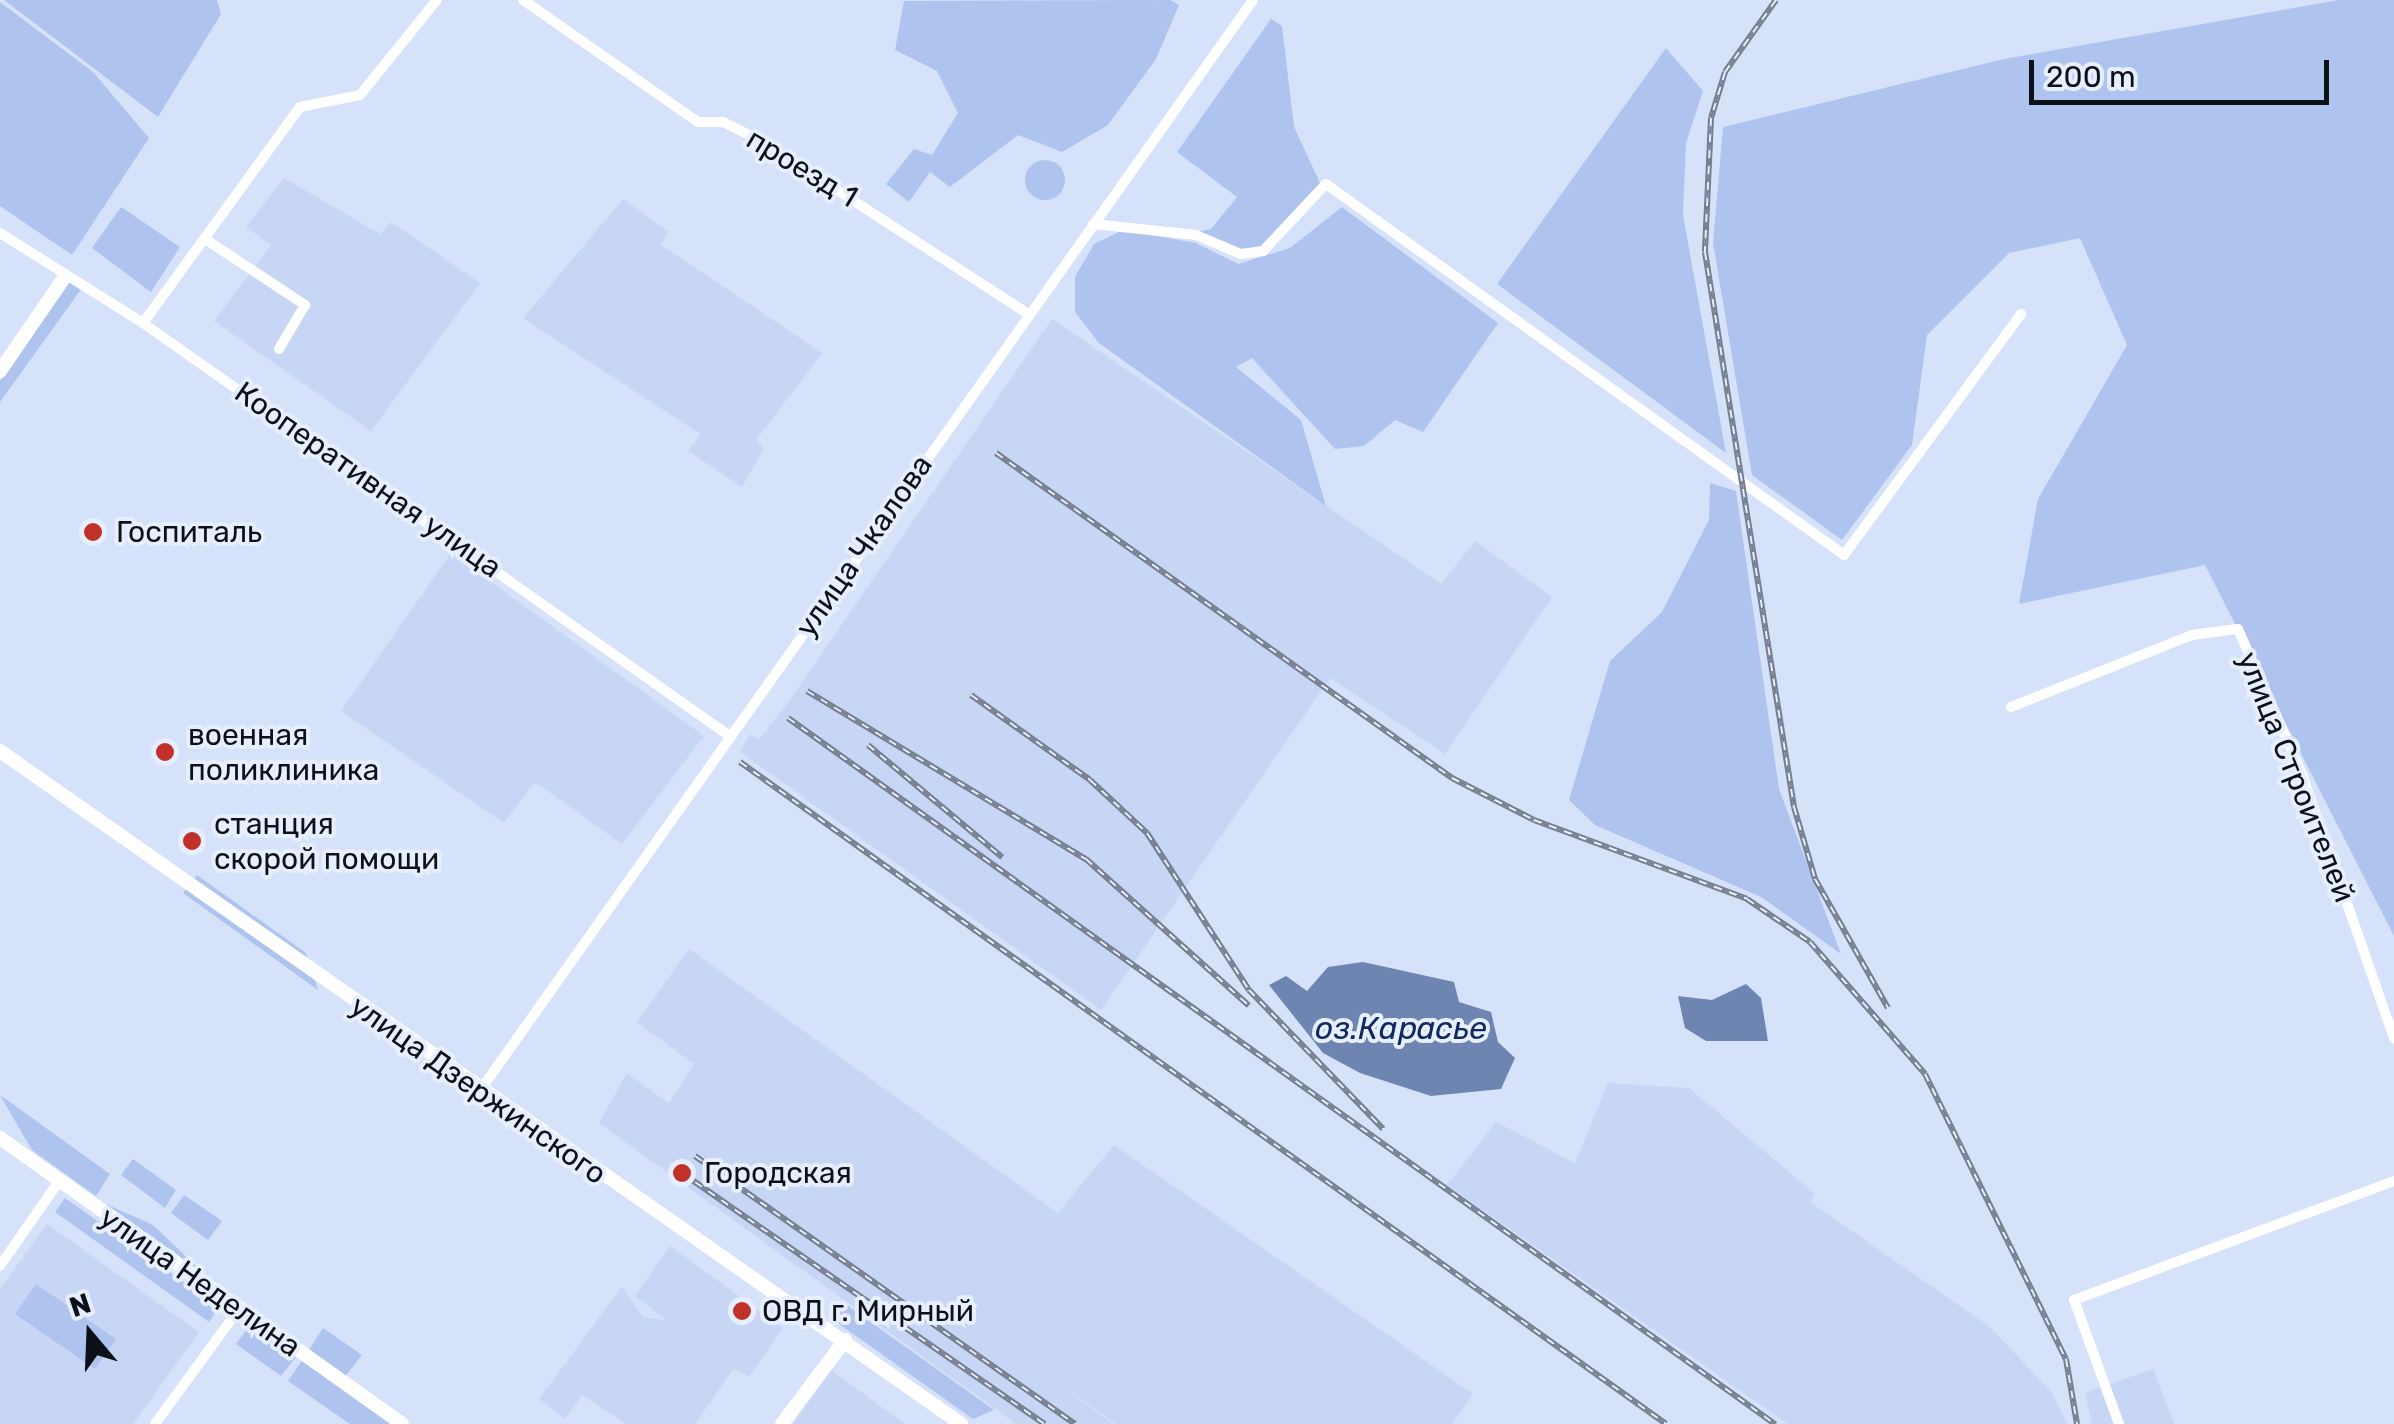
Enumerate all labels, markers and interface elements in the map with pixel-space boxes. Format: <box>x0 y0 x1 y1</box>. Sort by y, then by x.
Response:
scale bar <box>2034 40 2334 102</box>
text: 200 m <box>2046 59 2136 95</box>
street label: проезд 1 <box>740 121 864 215</box>
street label: Кооперативная улица <box>228 374 508 586</box>
street label: улица Чкалова <box>788 448 940 644</box>
place label: Госпиталь <box>116 514 262 550</box>
marker: Госпиталь <box>80 519 106 545</box>
street label: улица Строителей <box>2229 647 2363 907</box>
place label: военная поликлиника <box>188 717 379 788</box>
marker: военная поликлиника <box>152 739 178 765</box>
place label: станция скорой помощи <box>214 806 439 876</box>
marker: станция скорой помощи <box>179 828 205 854</box>
street label: улица Дзержинского <box>343 988 613 1192</box>
water label: оз.Карасье <box>1315 1009 1487 1047</box>
place label: Городская <box>704 1155 852 1191</box>
marker: Городская <box>669 1160 695 1186</box>
street label: улица Неделина <box>93 1199 307 1365</box>
north arrow <box>40 1284 140 1384</box>
text: N <box>65 1286 95 1324</box>
place label: ОВД г. Мирный <box>762 1293 974 1329</box>
marker: ОВД г. Мирный <box>731 1300 753 1322</box>

